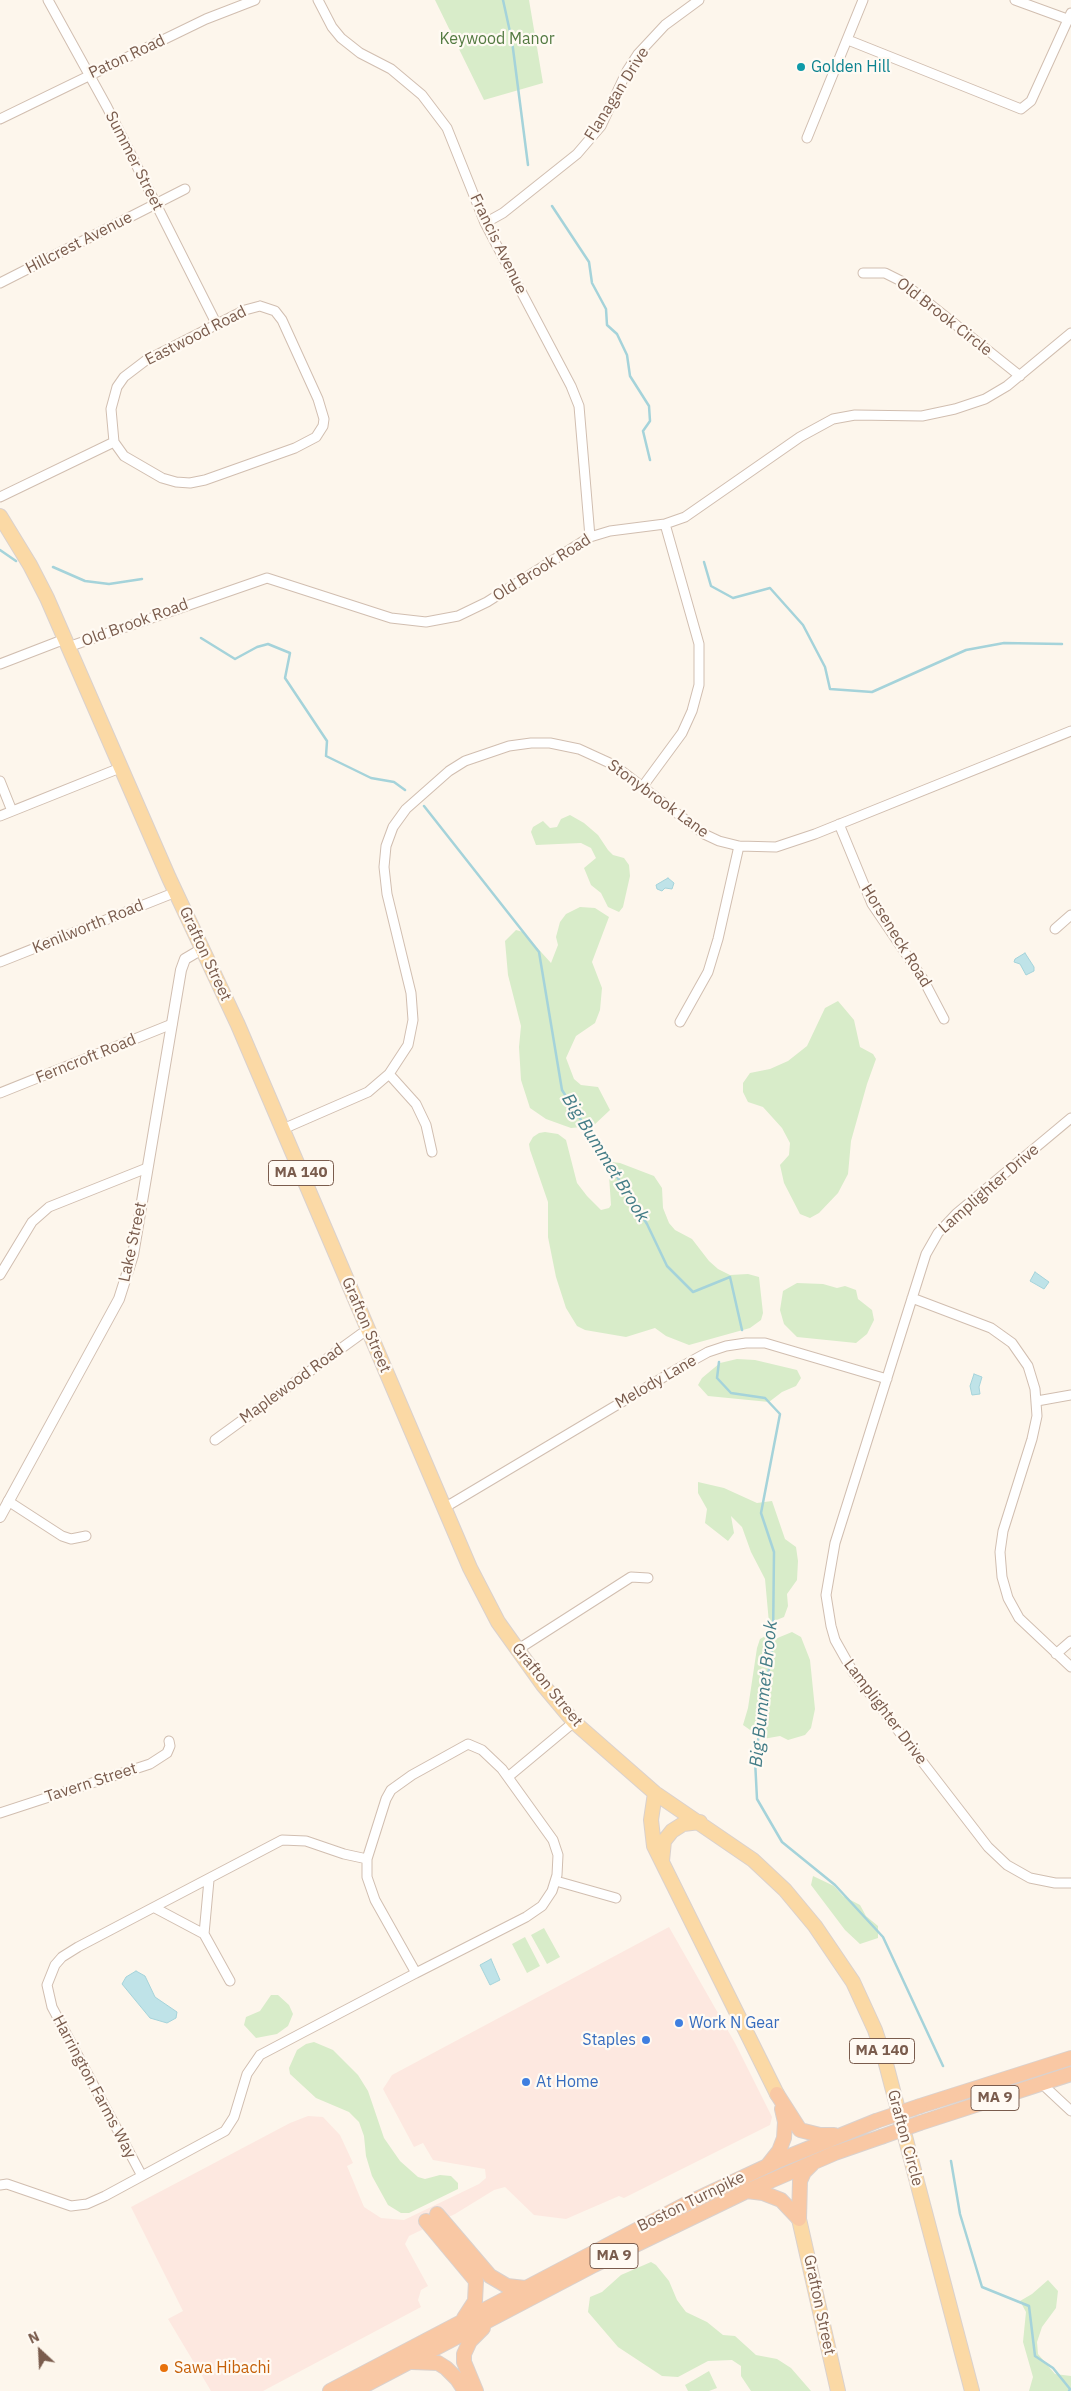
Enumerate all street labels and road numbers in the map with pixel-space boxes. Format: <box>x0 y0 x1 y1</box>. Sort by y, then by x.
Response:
street label: Paton Road <box>86 31 168 83</box>
street label: Flanagan Drive <box>581 44 653 144</box>
street label: Summer Street <box>101 108 167 214</box>
street label: Francis Avenue <box>465 191 531 297</box>
street label: Hillcrest Avenue <box>22 208 136 278</box>
street label: Old Brook Circle <box>892 274 996 360</box>
street label: Eastwood Road <box>142 302 250 370</box>
street label: Old Brook Road <box>489 530 595 606</box>
street label: Old Brook Road <box>79 595 191 651</box>
street label: Stonybrook Lane <box>604 756 712 842</box>
street label: Horseneck Road <box>857 881 935 991</box>
street label: Kenilworth Road <box>30 896 146 958</box>
street label: Grafton Street <box>175 904 235 1004</box>
street label: Ferncroft Road <box>33 1030 139 1088</box>
street label: Lamplighter Drive <box>935 1140 1043 1238</box>
road number: MA 140 <box>268 1160 334 1186</box>
street label: Lake Street <box>115 1200 151 1284</box>
street label: Grafton Street <box>337 1274 395 1376</box>
street label: Maplewood Road <box>236 1340 348 1428</box>
street label: Melody Lane <box>612 1351 700 1413</box>
street label: Grafton Street <box>507 1639 587 1731</box>
street label: Lamplighter Drive <box>839 1656 931 1768</box>
street label: Tavern Street <box>43 1759 139 1807</box>
street label: Harrington Farms Way <box>48 2012 140 2162</box>
road number: MA 140 <box>850 2038 914 2064</box>
road number: MA 9 <box>971 2086 1019 2110</box>
street label: Grafton Circle <box>883 2088 927 2188</box>
street label: Boston Turnpike <box>634 2168 748 2236</box>
road number: MA 9 <box>590 2244 638 2268</box>
street label: Grafton Street <box>799 2253 839 2357</box>

